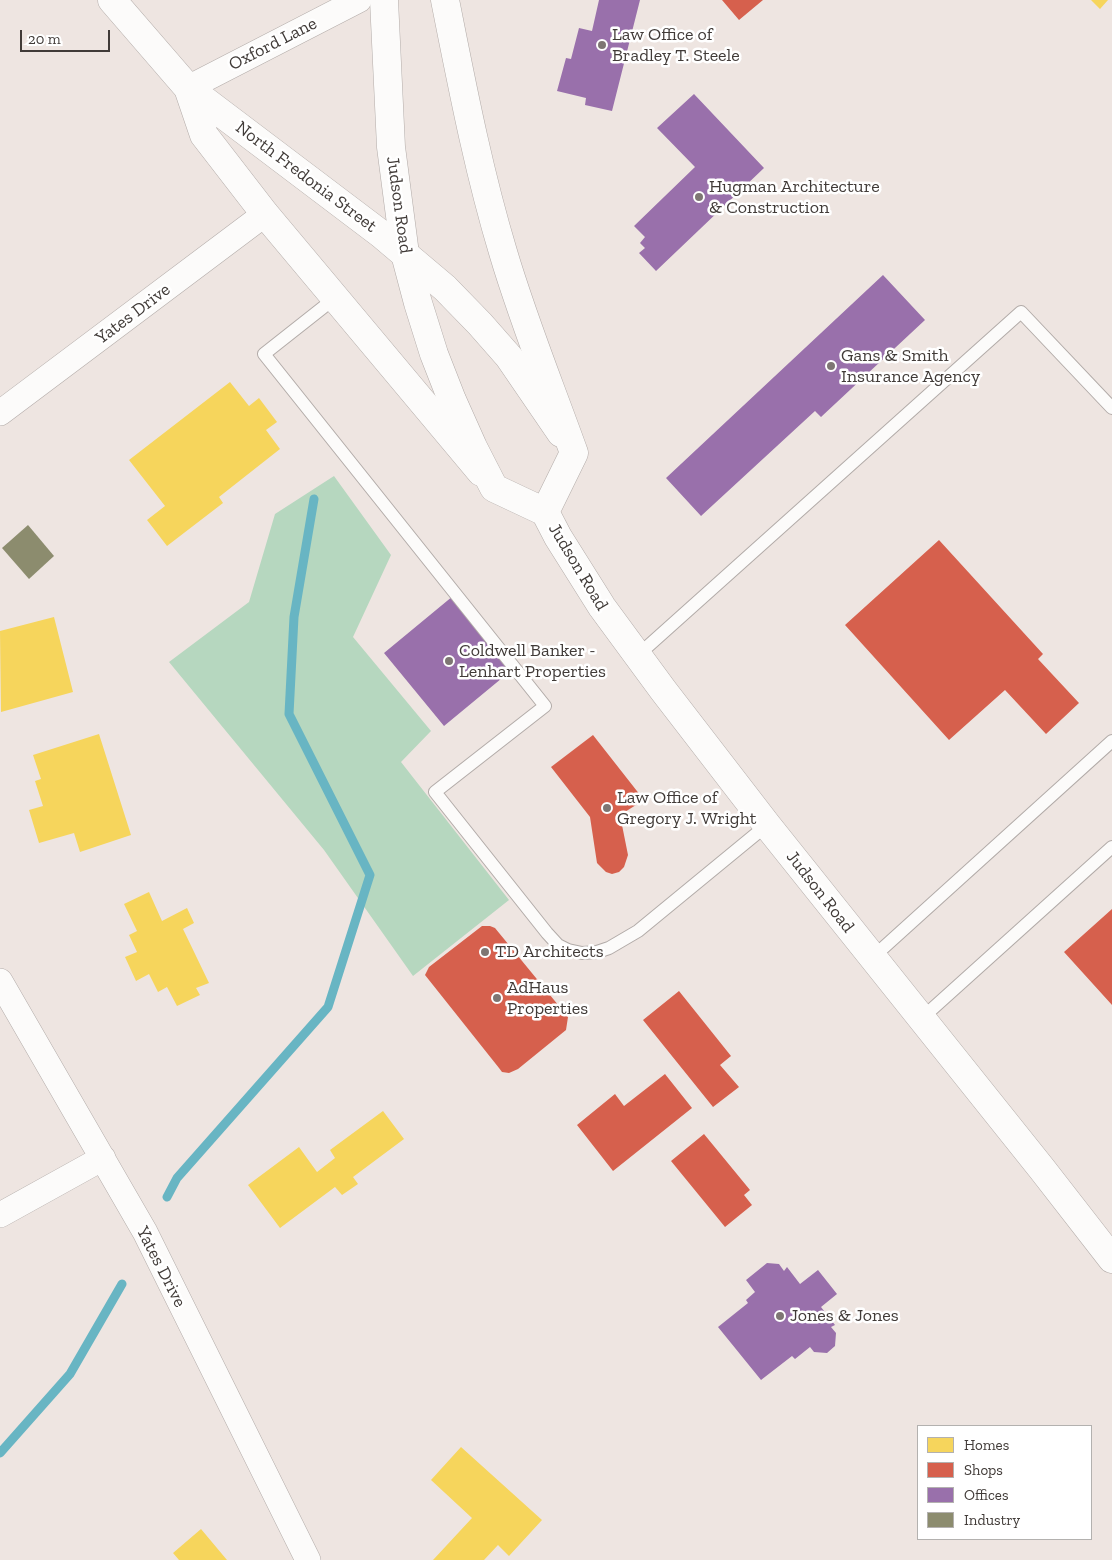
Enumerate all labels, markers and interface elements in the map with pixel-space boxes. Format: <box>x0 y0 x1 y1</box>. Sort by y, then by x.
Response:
street label: Oxford Lane <box>225 13 321 75</box>
scale bar <box>22 20 112 52</box>
place label: Law Office of Bradley T. Steele <box>612 24 740 66</box>
text: 20 m <box>28 30 61 48</box>
marker: Law Office of Bradley T. Steele <box>596 39 608 51</box>
street label: North Fredonia Street <box>231 117 381 237</box>
street label: Judson Road <box>381 155 417 255</box>
place label: Hugman Architecture & Construction <box>709 176 880 218</box>
marker: Hugman Architecture & Construction <box>693 191 705 203</box>
street label: Yates Drive <box>91 279 175 349</box>
place label: Gans & Smith Insurance Agency <box>841 345 980 388</box>
marker: Gans & Smith Insurance Agency <box>825 360 837 372</box>
street label: Judson Road <box>543 519 613 615</box>
place label: Coldwell Banker - Lenhart Properties <box>459 640 606 682</box>
marker: Coldwell Banker - Lenhart Properties <box>443 655 455 667</box>
place label: Law Office of Gregory J. Wright <box>617 787 756 830</box>
marker: Law Office of Gregory J. Wright <box>601 802 613 814</box>
street label: Judson Road <box>781 847 859 937</box>
place label: TD Architects <box>495 941 604 963</box>
marker: TD Architects <box>479 946 491 958</box>
place label: AdHaus Properties <box>507 977 588 1020</box>
marker: AdHaus Properties <box>491 992 503 1004</box>
street label: Yates Drive <box>131 1223 191 1311</box>
place label: Jones & Jones <box>790 1305 899 1327</box>
marker: Jones & Jones <box>774 1310 786 1322</box>
legend <box>917 1425 1092 1540</box>
text: Homes <box>964 1436 1009 1454</box>
text: Shops <box>964 1461 1003 1479</box>
text: Offices <box>964 1486 1008 1504</box>
text: Industry <box>964 1511 1020 1529</box>

